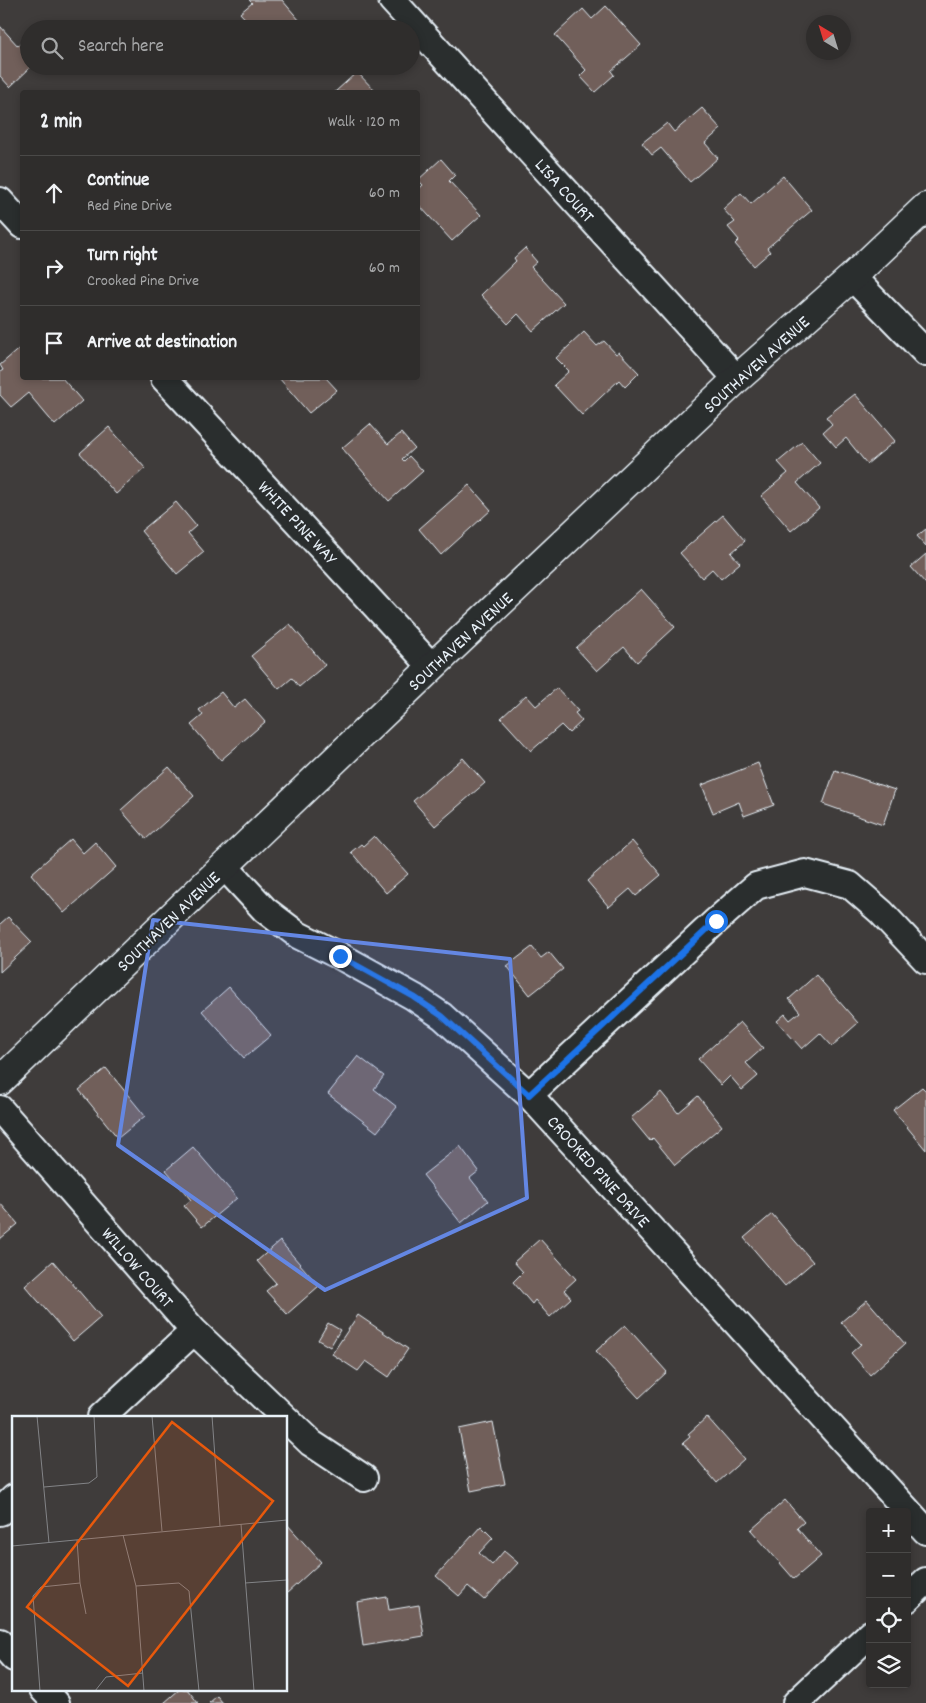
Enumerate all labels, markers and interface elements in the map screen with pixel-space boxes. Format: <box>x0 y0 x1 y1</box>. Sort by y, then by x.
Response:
north arrow <box>806 15 851 60</box>
search box <box>20 20 420 75</box>
icon: search <box>38 34 66 62</box>
text: Search here <box>78 34 164 61</box>
text: 2 min <box>40 108 82 138</box>
text: Walk · 120 m <box>328 111 400 134</box>
street label: LISA COURT <box>528 154 599 229</box>
text: Continue <box>87 168 149 195</box>
icon: ahead <box>40 179 68 207</box>
text: 60 m <box>369 182 400 205</box>
text: Red Pine Drive <box>87 195 172 218</box>
text: Turn right <box>87 243 158 270</box>
icon: right <box>40 254 68 282</box>
text: 60 m <box>369 257 400 280</box>
text: Crooked Pine Drive <box>87 270 199 293</box>
street label: SOUTHAVEN AVENUE <box>699 311 816 420</box>
icon: arrive <box>40 329 68 357</box>
text: Arrive at destination <box>87 330 237 357</box>
street label: WHITE PINE WAY <box>251 476 343 572</box>
street label: SOUTHAVEN AVENUE <box>404 588 520 698</box>
street label: SOUTHAVEN AVENUE <box>112 867 227 979</box>
route start <box>705 910 728 933</box>
route end <box>329 945 352 968</box>
street label: CROOKED PINE DRIVE <box>540 1111 654 1234</box>
street label: WILLOW COURT <box>94 1223 178 1314</box>
inset map <box>12 1416 288 1690</box>
map controls <box>866 1508 911 1688</box>
button: + <box>866 1508 911 1553</box>
button: − <box>866 1553 911 1598</box>
button: locate <box>866 1598 911 1643</box>
button: layers <box>866 1643 911 1688</box>

